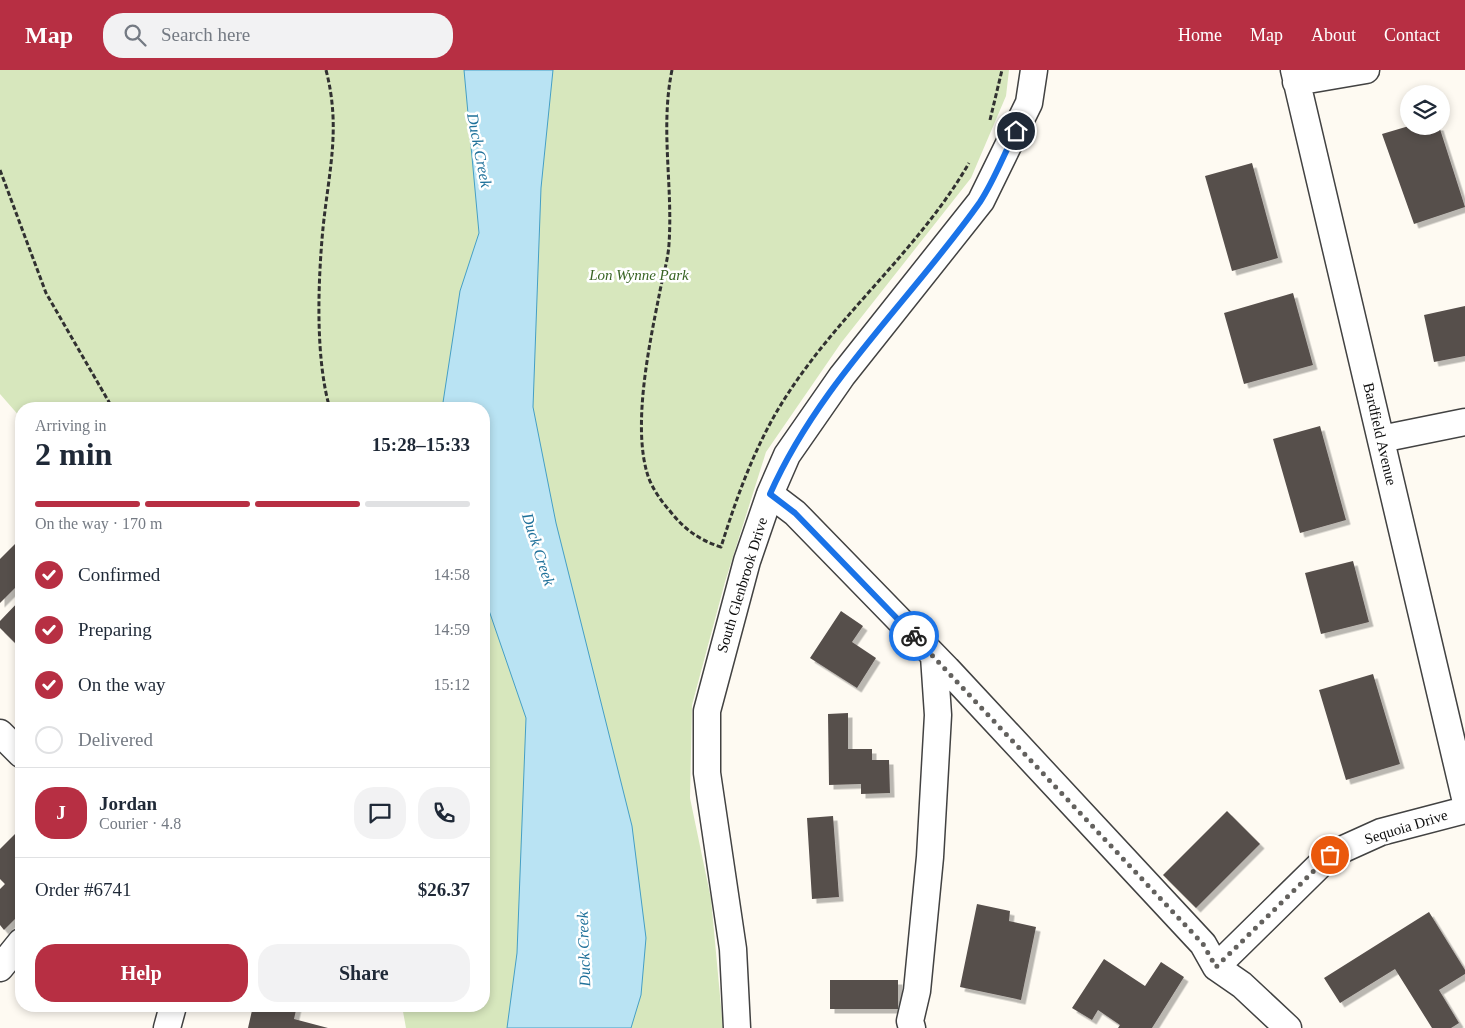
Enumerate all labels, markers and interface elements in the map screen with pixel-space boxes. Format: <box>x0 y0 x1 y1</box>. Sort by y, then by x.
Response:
search box <box>103 13 453 58</box>
icon: search <box>121 21 149 49</box>
text: Map <box>25 22 73 48</box>
text: Search here <box>161 24 250 45</box>
text: Home <box>1178 25 1222 45</box>
text: Map <box>1250 25 1283 45</box>
text: About <box>1311 25 1356 45</box>
text: Contact <box>1384 25 1440 45</box>
map controls <box>1400 85 1450 135</box>
button: layers <box>1400 85 1450 135</box>
water label: Duck Creek <box>464 110 495 190</box>
pin <box>995 110 1037 152</box>
icon: home <box>1002 117 1030 145</box>
park label: Lon Wynne Park <box>588 267 689 283</box>
street label: Bardfield Avenue <box>1360 381 1400 487</box>
text: Arriving in <box>35 417 107 434</box>
text: 15:28–15:33 <box>372 434 470 455</box>
text: 2 min <box>35 436 112 472</box>
water label: Duck Creek <box>518 510 559 588</box>
text: On the way · 170 m <box>35 515 163 532</box>
street label: South Glenbrook Drive <box>714 515 770 655</box>
icon: check <box>35 561 63 589</box>
text: Confirmed <box>78 564 160 585</box>
text: 14:58 <box>434 566 470 583</box>
courier <box>889 611 939 661</box>
icon: check <box>35 616 63 644</box>
text: Preparing <box>78 619 152 640</box>
text: 14:59 <box>434 621 470 638</box>
icon: bike <box>900 622 928 650</box>
icon: check <box>35 671 63 699</box>
text: On the way <box>78 674 166 695</box>
text: 15:12 <box>434 676 470 693</box>
text: Delivered <box>78 729 153 750</box>
button: chat <box>354 787 406 839</box>
button: phone <box>418 787 470 839</box>
text: Jordan <box>99 793 157 814</box>
text: J <box>56 802 66 823</box>
street label: Sequoia Drive <box>1362 807 1450 847</box>
text: Courier · 4.8 <box>99 815 181 832</box>
pin <box>1309 834 1351 876</box>
icon: bag <box>1316 841 1344 869</box>
text: Order #6741 <box>35 879 132 900</box>
text: $26.37 <box>418 879 470 900</box>
water label: Duck Creek <box>574 910 593 988</box>
button: Help <box>35 944 248 1002</box>
button: Share <box>258 944 470 1002</box>

